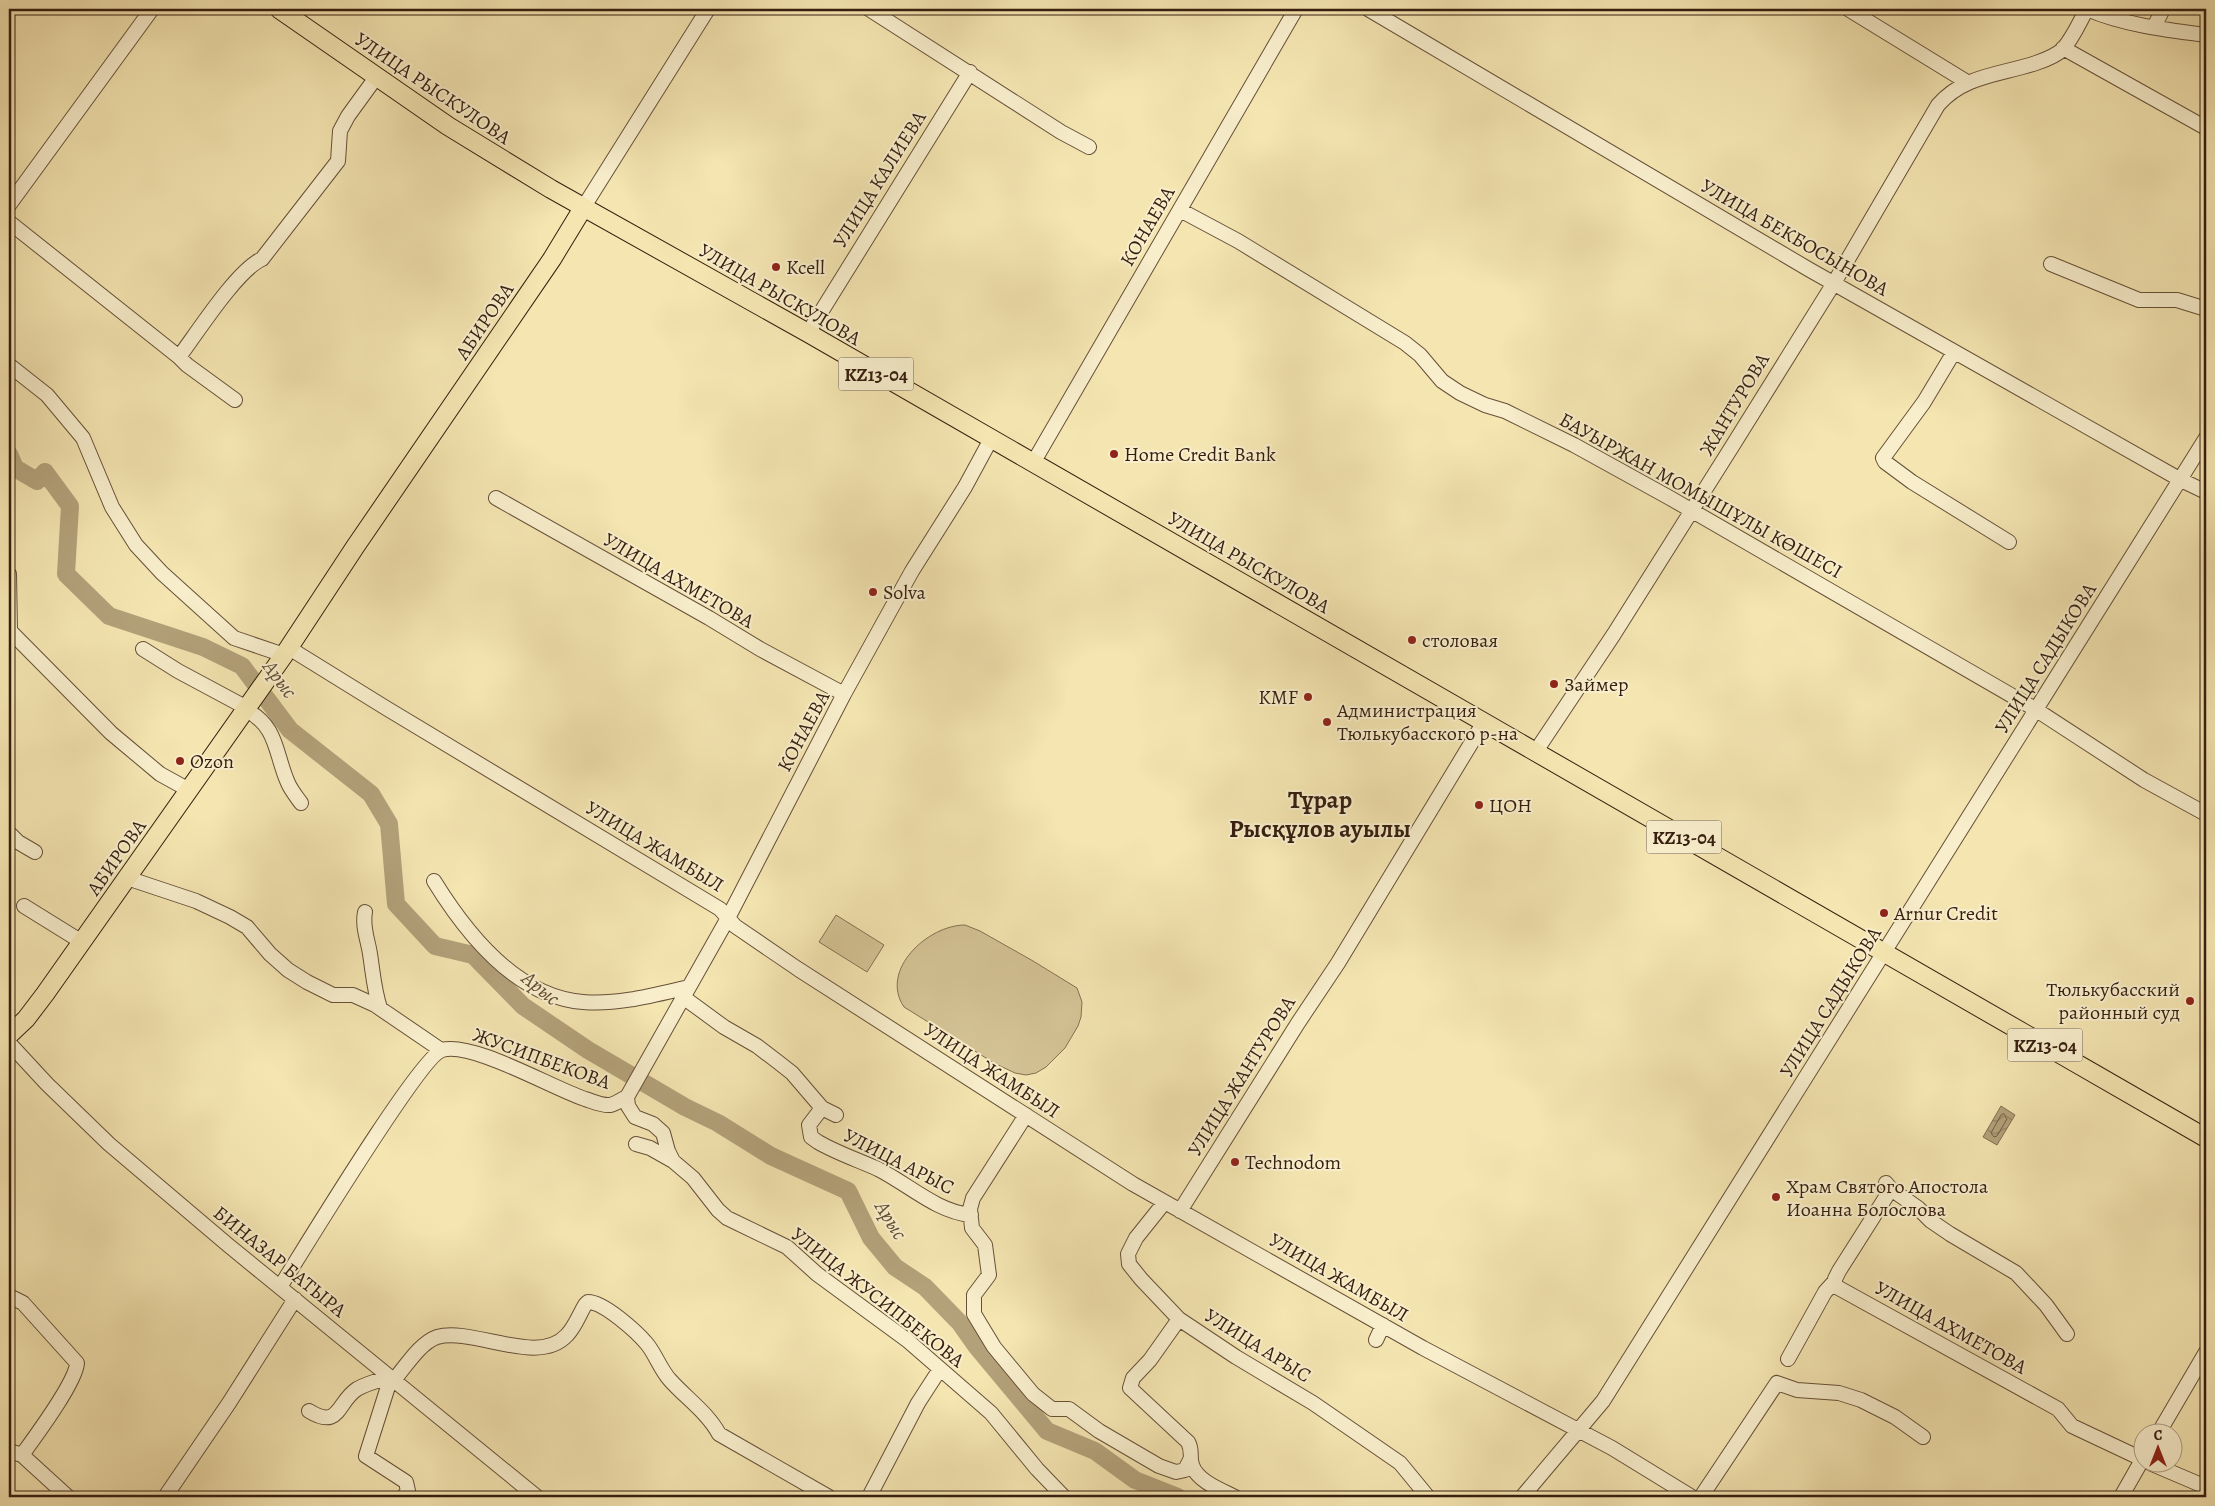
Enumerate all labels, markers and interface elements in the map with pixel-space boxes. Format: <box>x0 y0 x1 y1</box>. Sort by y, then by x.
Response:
street label: УЛИЦА РЫСКУЛОВА <box>349 26 516 151</box>
street label: УЛИЦА КАЛИЕВА <box>826 105 933 253</box>
street label: УЛИЦА БЕКБОСЫНОВА <box>1696 173 1894 303</box>
street label: КОНАЕВА <box>1114 181 1181 271</box>
street label: УЛИЦА РЫСКУЛОВА <box>694 237 866 352</box>
place label: Kcell <box>786 254 825 281</box>
marker: Kcell <box>770 261 782 273</box>
street label: АБИРОВА <box>448 277 520 366</box>
street label: ЖАНТУРОВА <box>1693 348 1776 461</box>
road number: KZ13-04 <box>838 358 914 390</box>
street label: БАУЫРЖАН МОМЫШҰЛЫ КӨШЕСІ <box>1554 406 1847 585</box>
place label: Home Credit Bank <box>1124 441 1276 468</box>
marker: Home Credit Bank <box>1108 448 1120 460</box>
street label: УЛИЦА РЫСКУЛОВА <box>1163 505 1335 620</box>
street label: УЛИЦА АХМЕТОВА <box>598 526 759 635</box>
street label: УЛИЦА САДЫКОВА <box>1988 578 2103 739</box>
place label: Solva <box>883 579 927 606</box>
marker: Solva <box>867 586 879 598</box>
place label: столовая <box>1422 627 1498 654</box>
marker: столовая <box>1406 634 1418 646</box>
water label: Арыс <box>256 653 304 704</box>
place label: Займер <box>1564 671 1629 698</box>
marker: Займер <box>1548 678 1560 690</box>
place label: KMF <box>1258 684 1298 711</box>
street label: КОНАЕВА <box>771 686 836 777</box>
marker: KMF <box>1302 691 1314 703</box>
place label: Администрация Тюлькубасского р-на <box>1336 697 1519 747</box>
marker: Администрация Тюлькубасского р-на <box>1321 716 1333 728</box>
place label: Ozon <box>190 748 234 775</box>
marker: Ozon <box>174 755 186 767</box>
district label: Тұрар Рысқұлов ауылы <box>1229 783 1411 846</box>
place label: ЦОН <box>1489 792 1532 819</box>
street label: УЛИЦА ЖАМБЫЛ <box>580 794 729 898</box>
marker: ЦОН <box>1473 799 1485 811</box>
street label: АБИРОВА <box>80 814 153 902</box>
road number: KZ13-04 <box>1646 820 1722 854</box>
place label: Arnur Credit <box>1893 900 1998 927</box>
marker: Arnur Credit <box>1878 907 1890 919</box>
street label: УЛИЦА САДЫКОВА <box>1773 922 1888 1083</box>
water label: Арыс <box>515 964 566 1012</box>
place label: Тюлькубасский районный суд <box>2046 976 2180 1026</box>
street label: УЛИЦА ЖАНТУРОВА <box>1181 991 1302 1161</box>
marker: Тюлькубасский районный суд <box>2184 995 2196 1007</box>
street label: УЛИЦА ЖАМБЫЛ <box>919 1016 1065 1125</box>
street label: ЖУСИПБЕКОВА <box>469 1021 615 1096</box>
road number: KZ13-04 <box>2008 1028 2082 1062</box>
street label: УЛИЦА АРЫС <box>839 1122 959 1201</box>
place label: Technodom <box>1245 1149 1341 1176</box>
marker: Technodom <box>1229 1156 1241 1168</box>
place label: Храм Святого Апостола Иоанна Болослова <box>1786 1173 1989 1223</box>
marker: Храм Святого Апостола Иоанна Болослова <box>1770 1191 1782 1203</box>
water label: Арыс <box>868 1194 914 1245</box>
street label: БИНАЗАР БАТЫРА <box>208 1199 352 1324</box>
street label: УЛИЦА ЖУСИПБЕКОВА <box>785 1221 970 1374</box>
street label: УЛИЦА ЖАМБЫЛ <box>1264 1226 1414 1328</box>
street label: УЛИЦА АХМЕТОВА <box>1870 1274 2032 1381</box>
street label: УЛИЦА АРЫС <box>1199 1302 1316 1389</box>
north arrow <box>2132 1424 2182 1474</box>
text: С <box>2154 1426 2163 1445</box>

